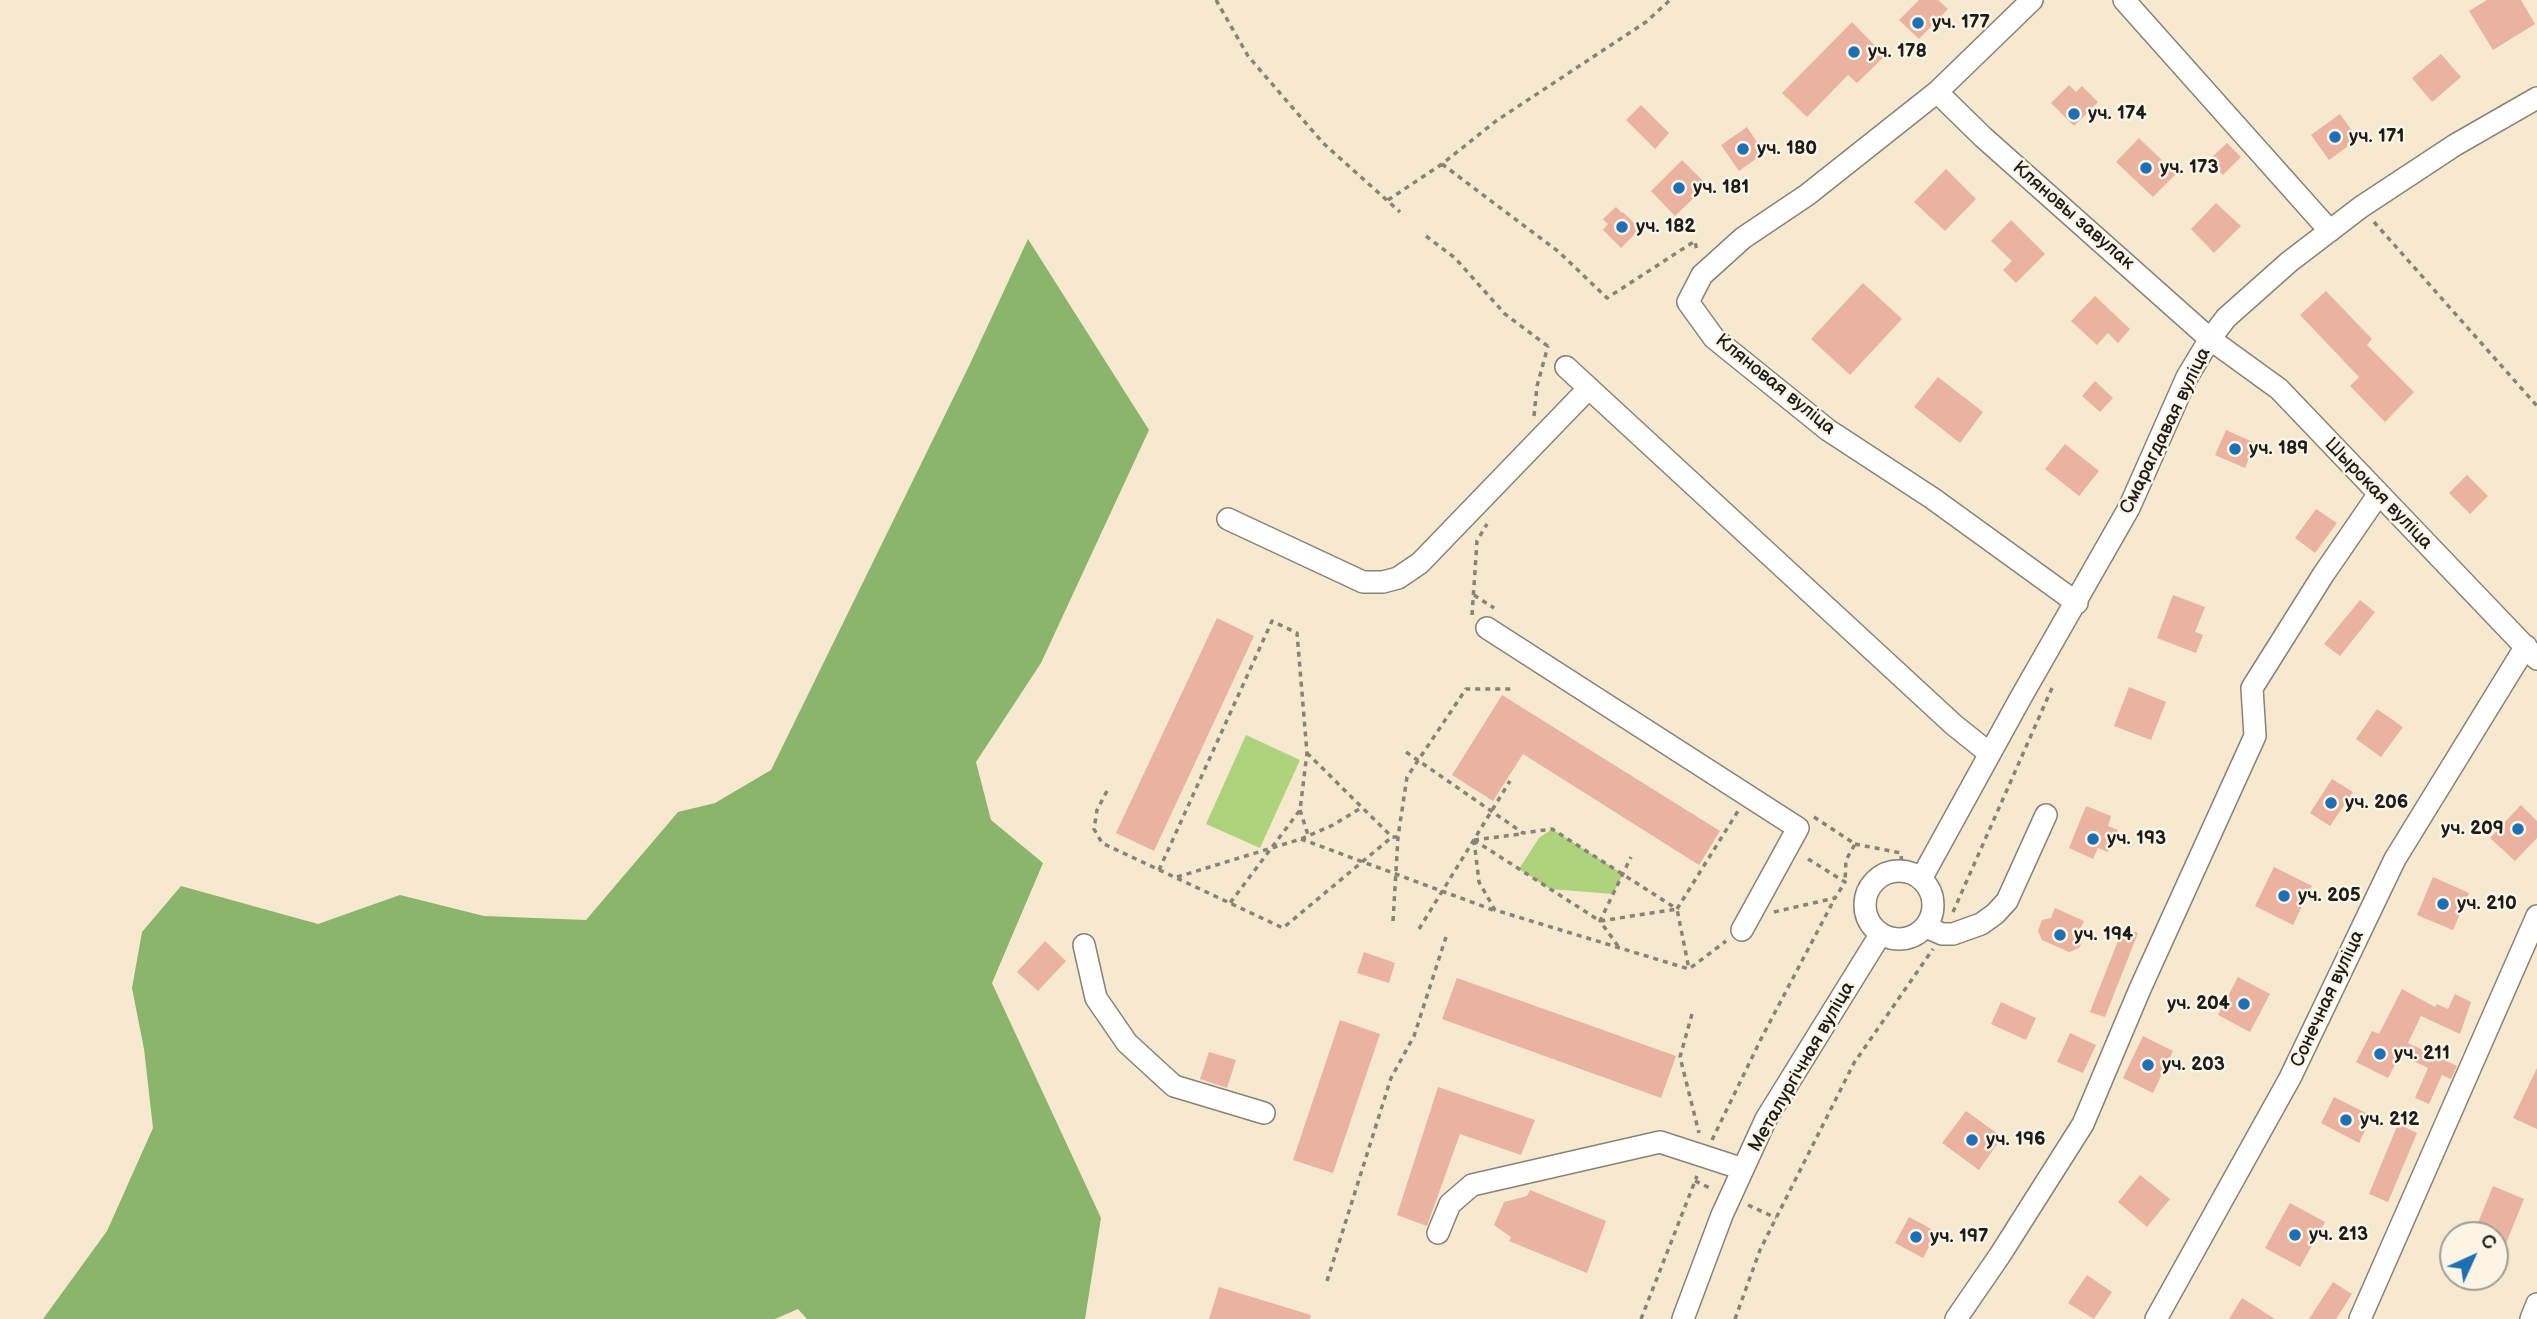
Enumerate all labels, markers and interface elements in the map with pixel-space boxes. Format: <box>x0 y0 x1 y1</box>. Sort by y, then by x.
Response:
place label: уч. 177 <box>1932 12 1990 34</box>
marker: уч. 177 <box>1910 15 1926 31</box>
place label: уч. 178 <box>1868 41 1927 63</box>
marker: уч. 178 <box>1846 44 1862 60</box>
place label: уч. 174 <box>2088 103 2147 125</box>
marker: уч. 174 <box>2066 106 2082 122</box>
place label: уч. 171 <box>2349 126 2404 148</box>
marker: уч. 171 <box>2327 129 2343 145</box>
place label: уч. 180 <box>1757 138 1817 160</box>
marker: уч. 180 <box>1735 141 1751 157</box>
street label: Кляновы завулак <box>2007 157 2139 275</box>
place label: уч. 173 <box>2160 157 2218 179</box>
marker: уч. 173 <box>2138 160 2154 176</box>
place label: уч. 181 <box>1693 177 1749 199</box>
marker: уч. 181 <box>1671 180 1687 196</box>
place label: уч. 182 <box>1636 216 1696 238</box>
marker: уч. 182 <box>1614 219 1630 235</box>
street label: Кляновая вуліца <box>1710 330 1840 440</box>
street label: Смарагдавая вуліца <box>2116 344 2216 518</box>
street label: Шырокая вуліца <box>2319 434 2437 554</box>
place label: уч. 189 <box>2249 438 2308 460</box>
marker: уч. 189 <box>2227 441 2243 457</box>
place label: уч. 206 <box>2345 792 2408 814</box>
marker: уч. 206 <box>2323 795 2339 811</box>
place label: уч. 209 <box>2441 818 2504 840</box>
marker: уч. 209 <box>2510 821 2526 837</box>
place label: уч. 193 <box>2107 828 2166 850</box>
marker: уч. 193 <box>2085 831 2101 847</box>
place label: уч. 205 <box>2298 885 2361 907</box>
marker: уч. 205 <box>2276 888 2292 904</box>
place label: уч. 210 <box>2457 893 2517 915</box>
marker: уч. 210 <box>2435 896 2451 912</box>
place label: уч. 194 <box>2074 924 2133 946</box>
marker: уч. 194 <box>2052 927 2068 943</box>
street label: Сонечная вуліца <box>2286 927 2370 1071</box>
street label: Металургічная вуліца <box>1744 978 1860 1156</box>
place label: уч. 204 <box>2167 993 2230 1015</box>
marker: уч. 204 <box>2236 996 2252 1012</box>
place label: уч. 211 <box>2394 1043 2450 1065</box>
marker: уч. 211 <box>2372 1046 2388 1062</box>
place label: уч. 203 <box>2162 1054 2225 1076</box>
marker: уч. 203 <box>2140 1057 2156 1073</box>
place label: уч. 212 <box>2360 1109 2419 1131</box>
marker: уч. 212 <box>2338 1112 2354 1128</box>
place label: уч. 196 <box>1986 1129 2046 1151</box>
marker: уч. 196 <box>1964 1132 1980 1148</box>
north arrow <box>2439 1221 2509 1291</box>
place label: уч. 213 <box>2309 1224 2368 1246</box>
place label: уч. 197 <box>1930 1226 1989 1248</box>
marker: уч. 213 <box>2287 1227 2303 1243</box>
marker: уч. 197 <box>1908 1229 1924 1245</box>
text: С <box>2475 1229 2501 1255</box>

